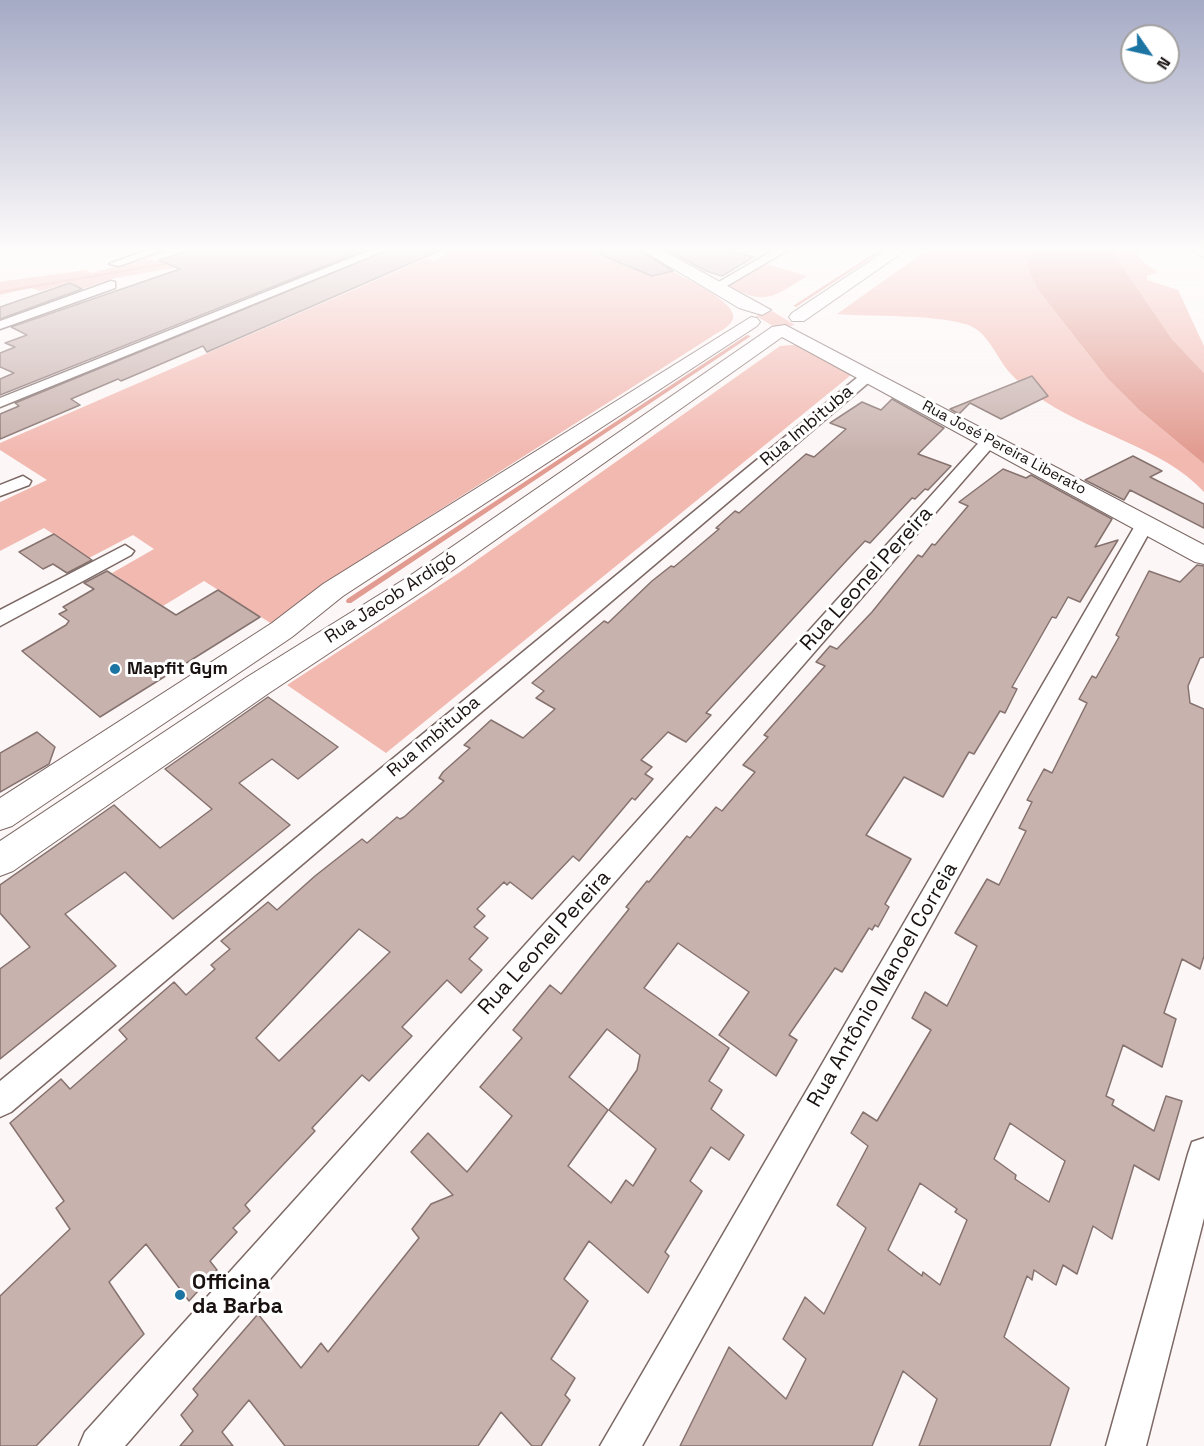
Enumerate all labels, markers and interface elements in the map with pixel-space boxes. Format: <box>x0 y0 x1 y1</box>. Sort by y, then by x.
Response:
north arrow <box>1120 24 1180 84</box>
text: N <box>1152 53 1175 74</box>
street label: Rua Imbituba <box>756 381 858 471</box>
street label: Rua José Pereira Liberato <box>919 397 1089 499</box>
street label: Rua Leonel Pereira <box>796 502 938 656</box>
street label: Rua Jacob Ardigó <box>321 547 461 649</box>
place label: Mapfit Gym <box>127 658 228 680</box>
marker: Mapfit Gym <box>108 662 122 676</box>
street label: Rua Imbituba <box>383 692 485 782</box>
street label: Rua Antônio Manoel Correia <box>802 858 964 1112</box>
street label: Rua Leonel Pereira <box>474 866 616 1020</box>
place label: Officina da Barba <box>192 1270 283 1320</box>
marker: Officina da Barba <box>173 1288 187 1302</box>

